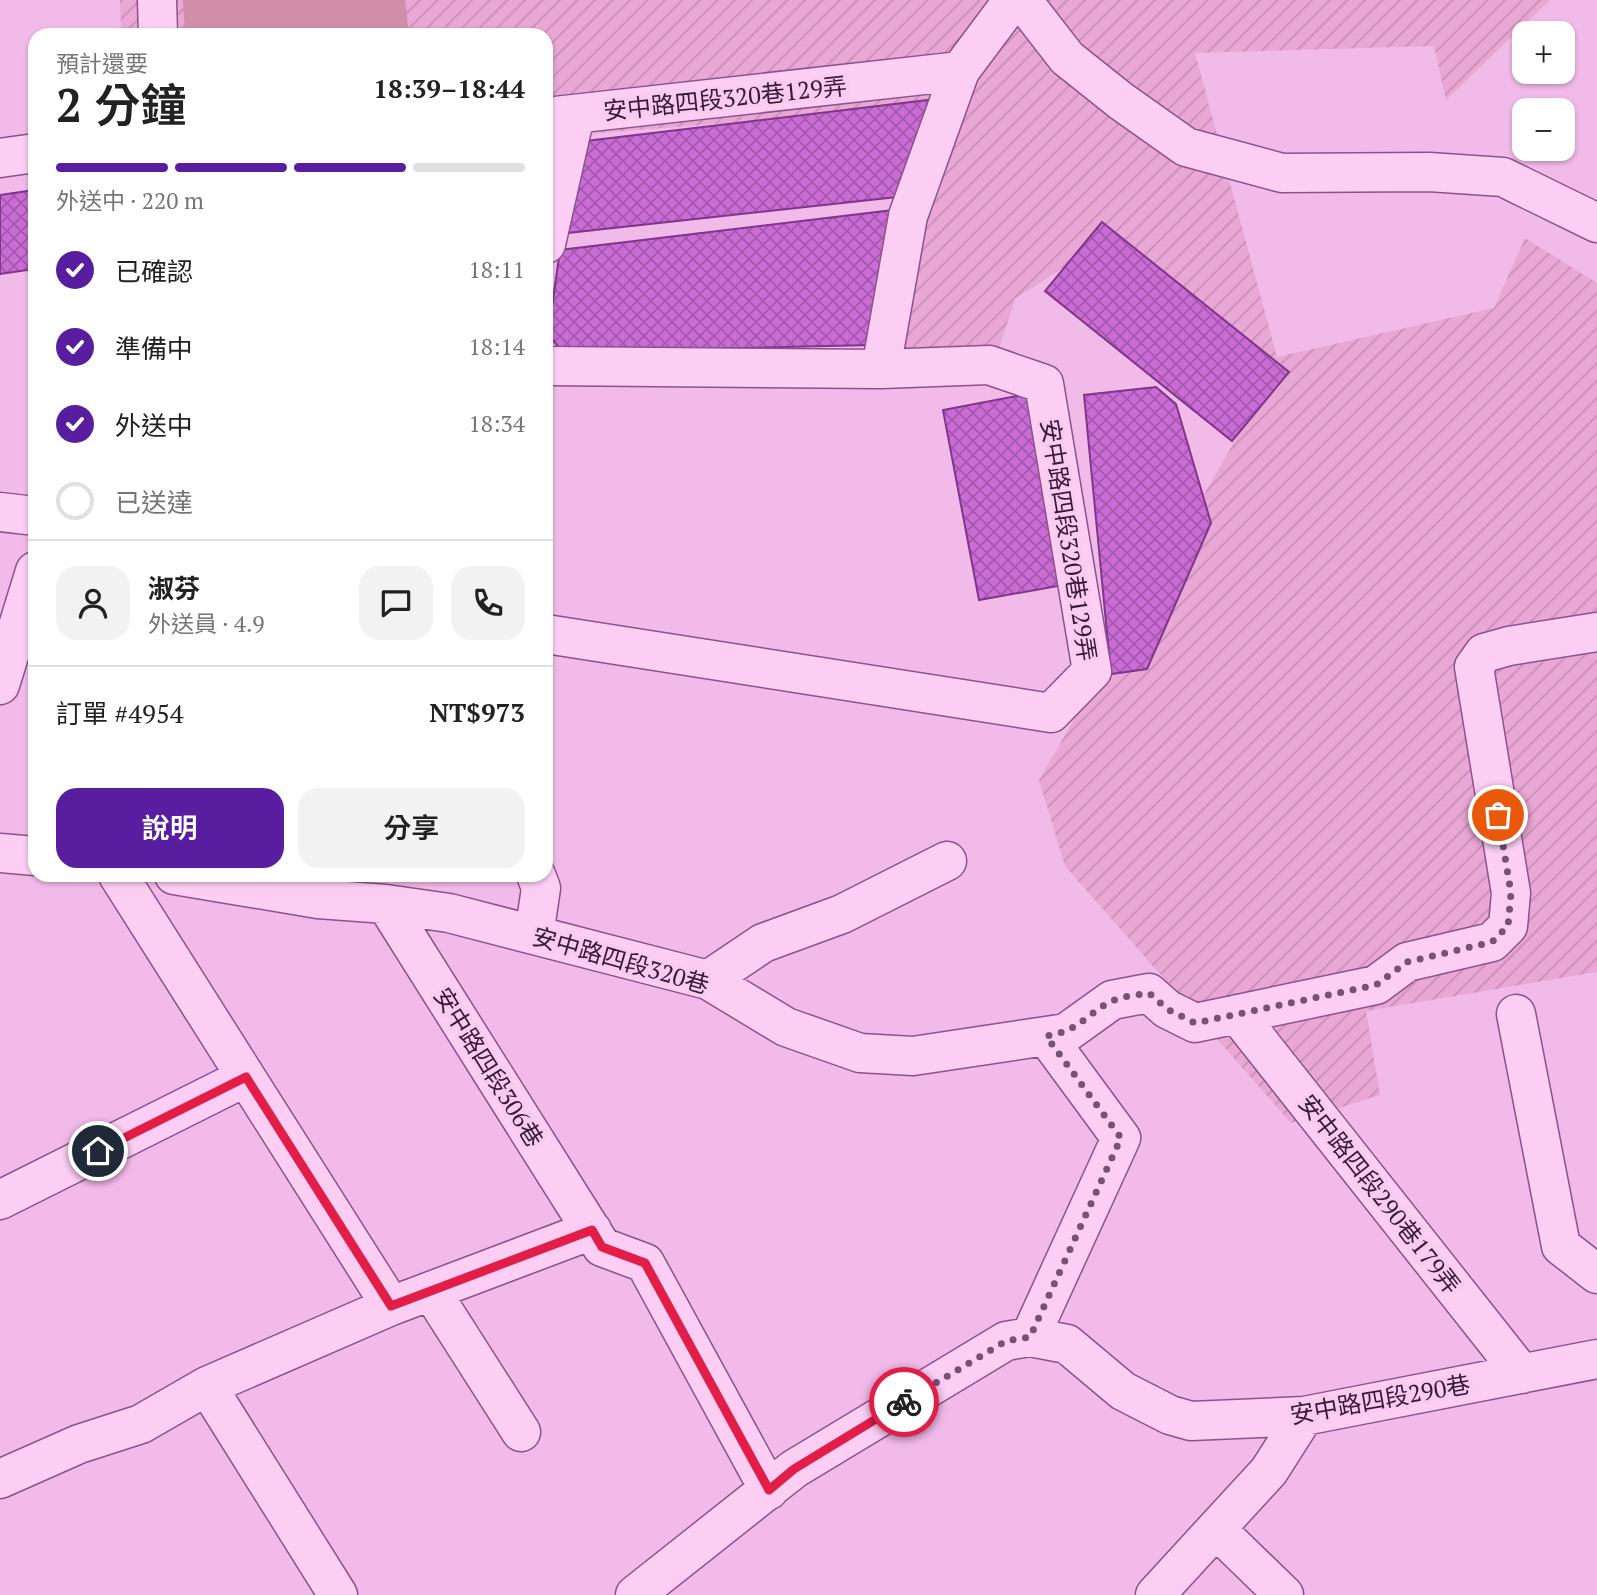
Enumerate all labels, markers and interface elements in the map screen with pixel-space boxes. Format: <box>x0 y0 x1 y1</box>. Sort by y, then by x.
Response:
map controls <box>1512 21 1575 161</box>
button: + <box>1512 21 1575 84</box>
text: 預計還要 <box>56 48 148 79</box>
street label: 安中路四段320巷129弄 <box>602 69 848 127</box>
text: 18:39–18:44 <box>373 71 525 105</box>
text: 2 分鐘 <box>56 74 186 135</box>
button: − <box>1512 98 1575 161</box>
text: 外送中 · 220 m <box>56 185 204 216</box>
icon: check <box>56 251 94 289</box>
text: 已確認 <box>115 254 193 288</box>
text: 18:11 <box>468 254 525 285</box>
icon: check <box>56 328 94 366</box>
text: 準備中 <box>115 331 193 365</box>
text: 18:14 <box>468 331 525 362</box>
icon: check <box>56 405 94 443</box>
text: 外送中 <box>115 408 193 442</box>
text: 18:34 <box>468 408 525 439</box>
street label: 安中路四段320巷129弄 <box>1034 417 1104 663</box>
text: 已送達 <box>115 485 193 519</box>
button: person <box>56 566 130 640</box>
button: chat <box>359 566 433 640</box>
button: phone <box>451 566 525 640</box>
text: 淑芬 <box>148 571 200 605</box>
text: 外送員 · 4.9 <box>148 608 265 639</box>
text: NT$973 <box>429 695 525 729</box>
text: 訂單 #4954 <box>56 696 184 730</box>
pin <box>1468 785 1528 845</box>
button: 說明 <box>56 788 284 868</box>
button: 分享 <box>298 788 525 868</box>
icon: bag <box>1479 796 1517 834</box>
street label: 安中路四段320巷 <box>529 919 713 1001</box>
street label: 安中路四段306巷 <box>427 981 551 1153</box>
street label: 安中路四段290巷179弄 <box>1292 1088 1468 1300</box>
pin <box>68 1121 128 1181</box>
icon: home <box>79 1132 117 1170</box>
courier <box>869 1367 939 1437</box>
street label: 安中路四段290巷 <box>1287 1367 1473 1431</box>
icon: bike <box>885 1383 923 1421</box>

